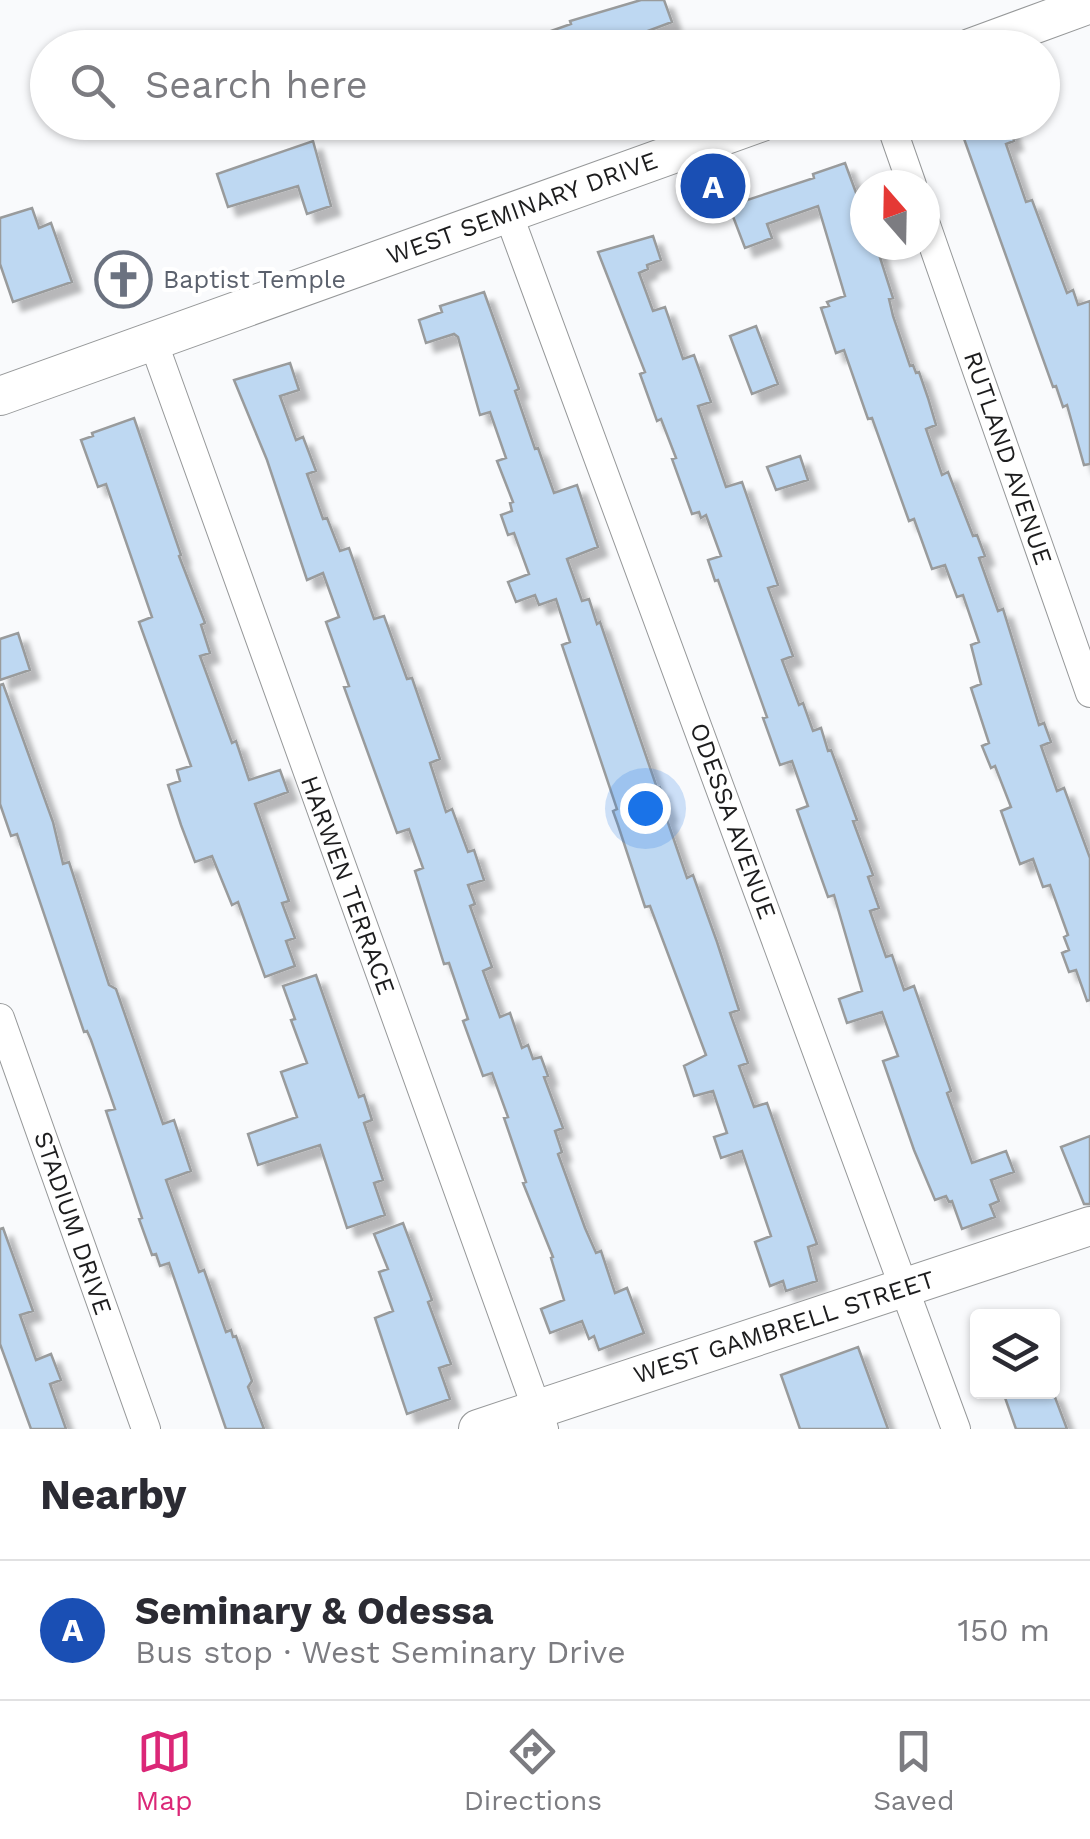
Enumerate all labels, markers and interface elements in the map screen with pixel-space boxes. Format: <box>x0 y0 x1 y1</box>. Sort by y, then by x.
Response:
search box <box>30 30 1060 140</box>
icon: search <box>65 58 120 113</box>
text: Search here <box>145 63 368 107</box>
street label: WEST SEMINARY DRIVE <box>383 145 661 271</box>
pin: A <box>680 148 746 224</box>
north arrow <box>850 170 940 260</box>
church icon: Baptist Temple <box>94 249 154 309</box>
place label: Baptist Temple <box>163 265 346 294</box>
street label: RUTLAND AVENUE <box>958 347 1058 569</box>
street label: ODESSA AVENUE <box>684 719 782 923</box>
street label: HARWEN TERRACE <box>295 772 401 998</box>
your location <box>620 783 671 834</box>
street label: STADIUM DRIVE <box>28 1128 118 1318</box>
street label: WEST GAMBRELL STREET <box>630 1265 938 1389</box>
map controls <box>970 1309 1060 1399</box>
button: layers <box>970 1309 1060 1399</box>
text: Nearby <box>40 1470 187 1519</box>
text: Seminary & Odessa <box>135 1589 493 1633</box>
text: A <box>62 1611 83 1649</box>
text: 150 m <box>958 1611 1050 1649</box>
text: Bus stop · West Seminary Drive <box>135 1633 626 1671</box>
tab: Map <box>136 1724 193 1817</box>
tab: Directions <box>464 1724 602 1817</box>
tab: Saved <box>873 1724 954 1817</box>

